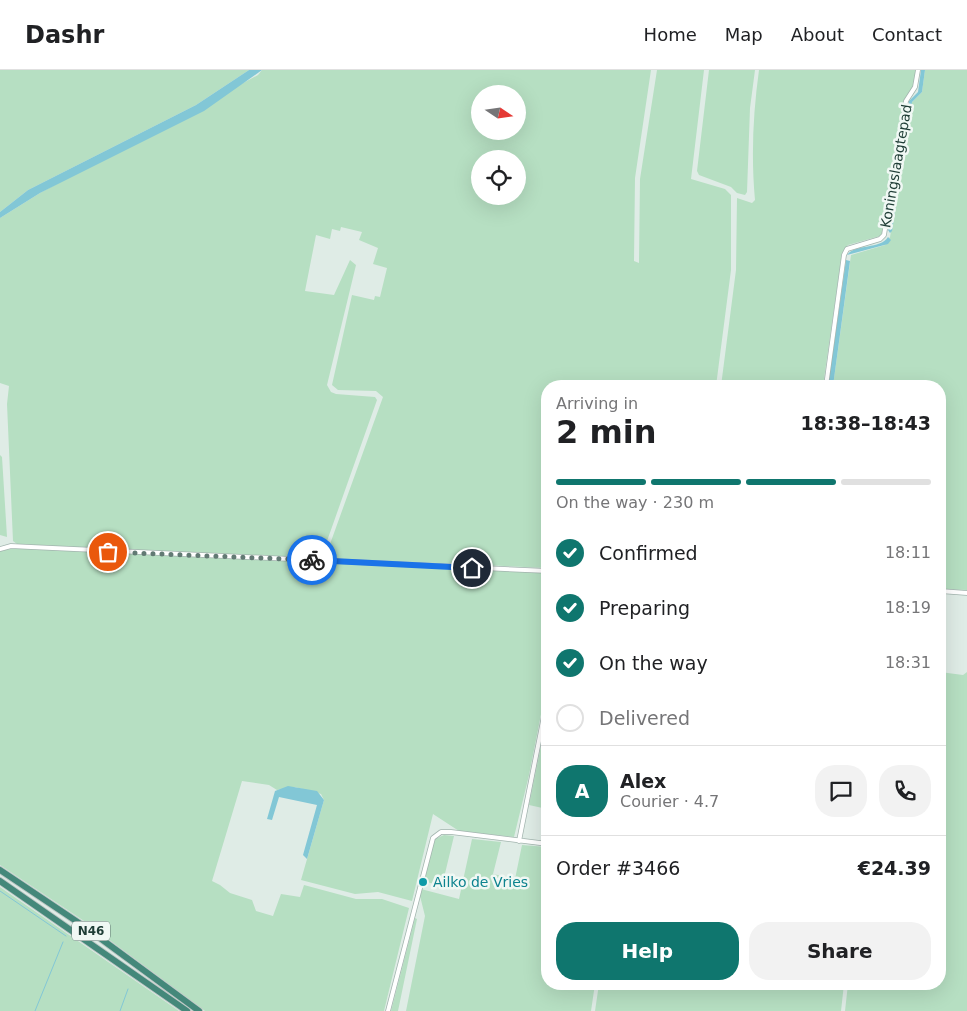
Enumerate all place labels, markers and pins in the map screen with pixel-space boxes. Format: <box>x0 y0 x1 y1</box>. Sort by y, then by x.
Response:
pin <box>87 531 129 573</box>
pin <box>451 547 493 589</box>
place label: Ailko de Vries <box>433 874 528 890</box>
marker: Ailko de Vries <box>417 876 429 888</box>

